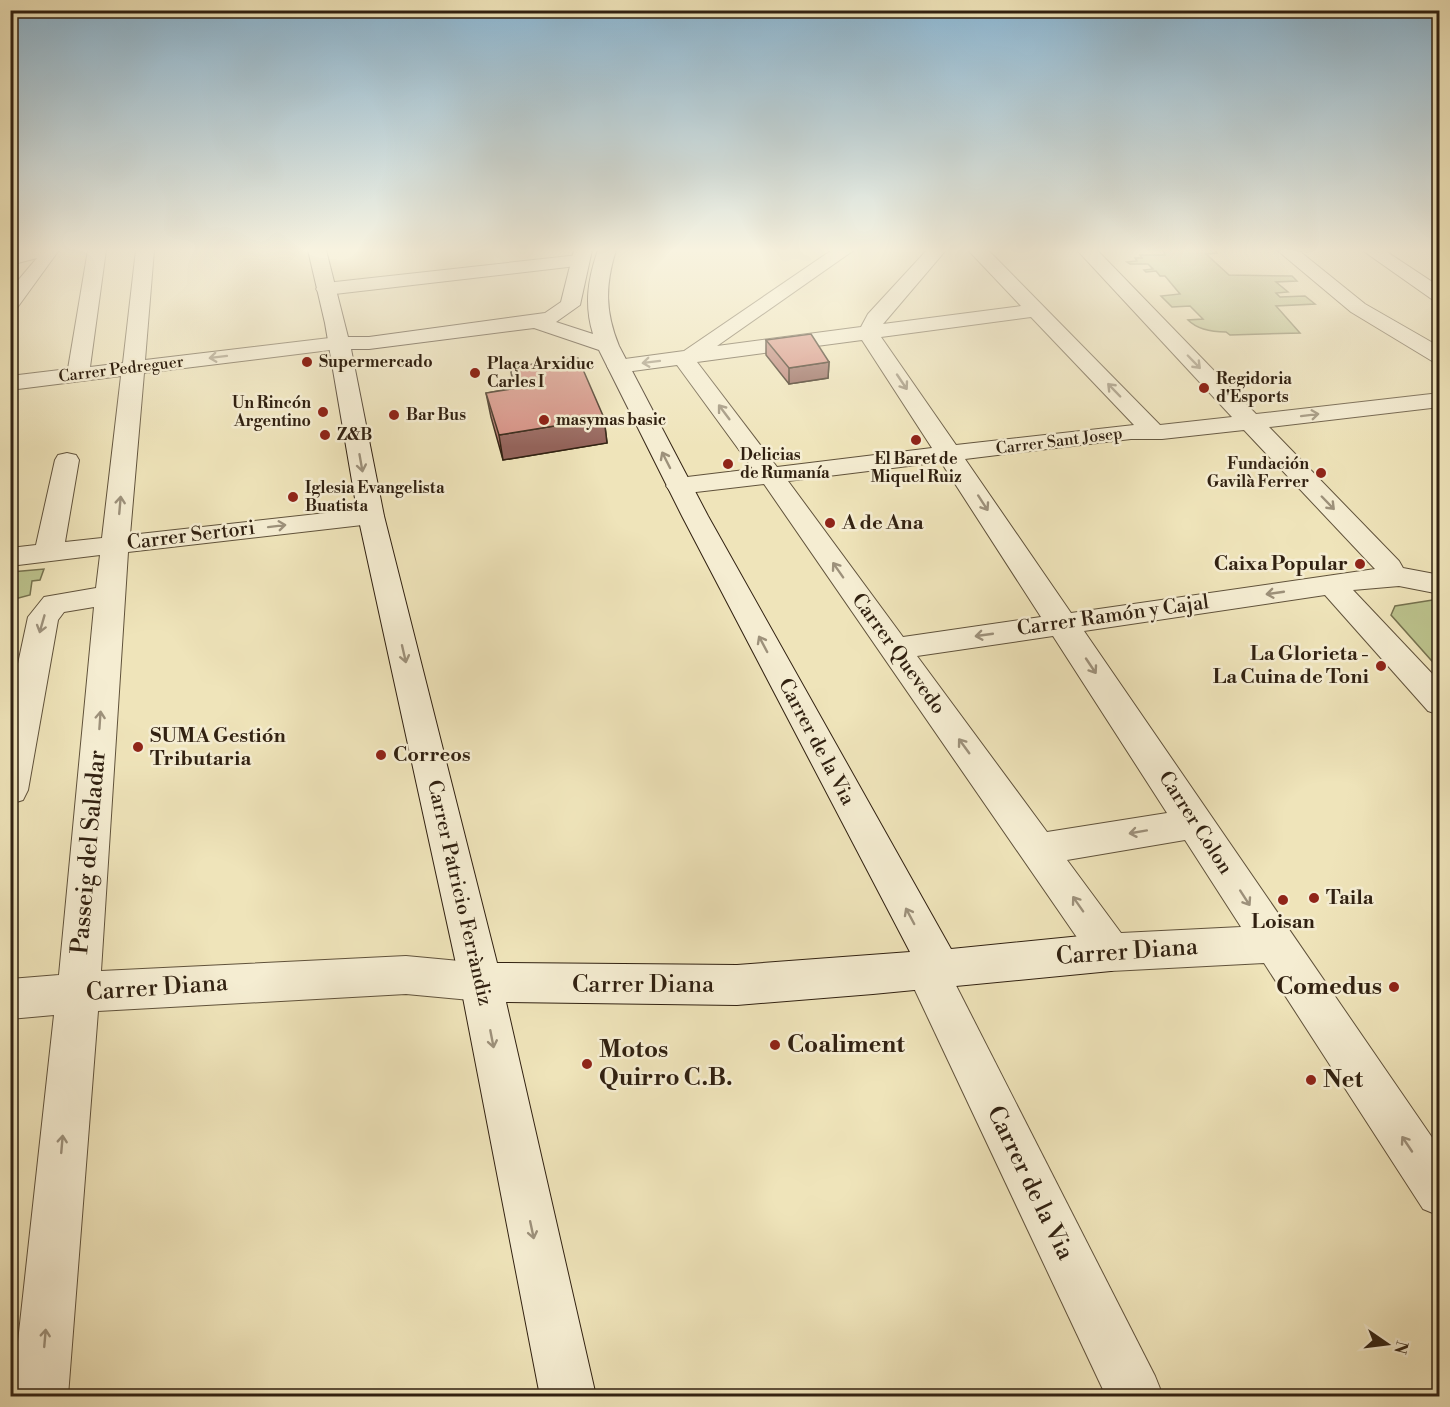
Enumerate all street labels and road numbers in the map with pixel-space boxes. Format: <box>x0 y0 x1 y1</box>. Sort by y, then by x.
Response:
street label: Carrer Pedreguer <box>57 351 185 387</box>
street label: Carrer Sant Josep <box>995 423 1123 459</box>
street label: Carrer Sertori <box>126 516 257 556</box>
street label: Carrer Quevedo <box>846 589 950 719</box>
street label: Carrer Ramón y Cajal <box>1015 590 1211 642</box>
street label: Carrer de la Via <box>772 674 860 810</box>
street label: Passeig del Saladar <box>65 749 113 955</box>
street label: Carrer Colon <box>1152 767 1238 879</box>
street label: Carrer Patricio Ferràndiz <box>421 778 497 1008</box>
street label: Carrer Diana <box>1055 932 1200 972</box>
street label: Carrer Diana <box>85 968 230 1008</box>
street label: Carrer Diana <box>572 970 715 1000</box>
street label: Carrer de la Via <box>980 1101 1081 1266</box>

